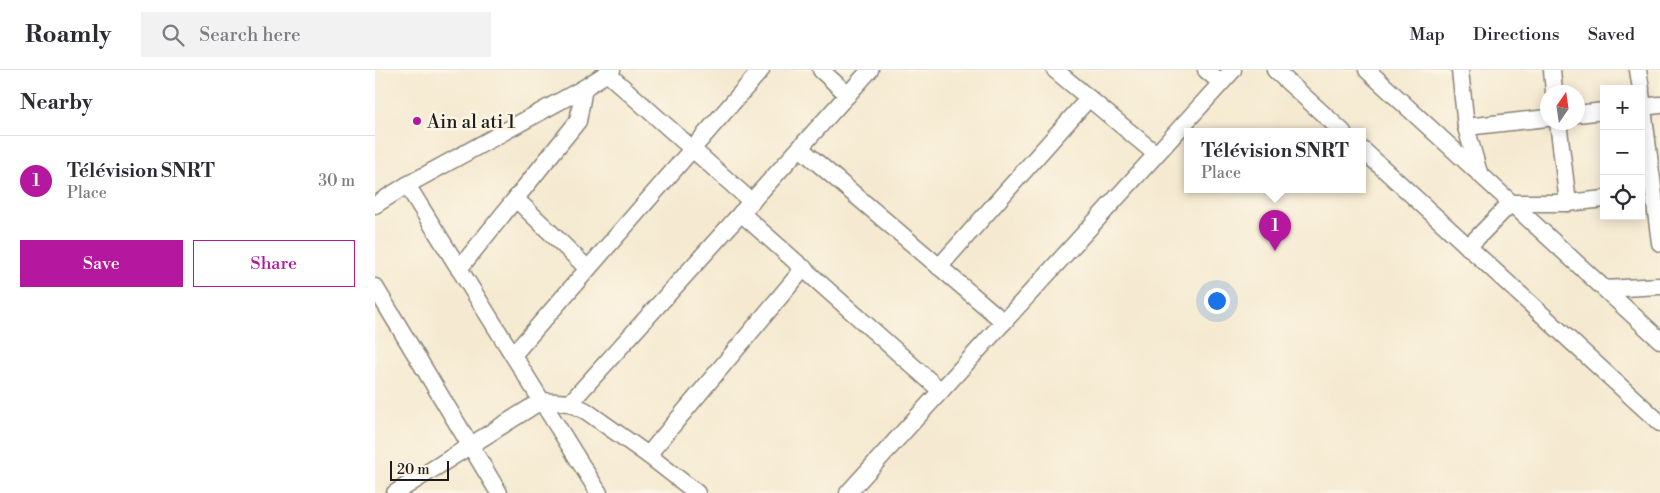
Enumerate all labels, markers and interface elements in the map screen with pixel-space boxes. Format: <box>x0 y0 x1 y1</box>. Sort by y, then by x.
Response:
search box <box>141 12 491 57</box>
text: Roamly <box>25 20 111 50</box>
icon: search <box>159 21 187 49</box>
text: Search here <box>199 23 301 47</box>
text: Map <box>1409 23 1445 46</box>
text: Directions <box>1473 23 1560 46</box>
text: Saved <box>1588 23 1635 46</box>
north arrow <box>1540 85 1585 130</box>
map controls <box>1600 85 1645 220</box>
button: + <box>1600 85 1645 130</box>
text: Nearby <box>20 90 93 116</box>
place label: Ain al ati 1 <box>426 110 515 134</box>
marker: Ain al ati 1 <box>411 115 423 127</box>
popup <box>1184 128 1366 193</box>
button: − <box>1600 130 1645 175</box>
text: Télévision SNRT <box>1201 139 1349 163</box>
text: Télévision SNRT <box>67 159 215 183</box>
text: Place <box>1201 163 1241 183</box>
text: 1 <box>32 171 40 191</box>
text: 30 m <box>318 171 355 191</box>
button: locate <box>1600 175 1645 220</box>
text: Place <box>67 183 107 203</box>
pin: 1 <box>1259 210 1291 251</box>
button: Save <box>20 240 183 287</box>
button: Share <box>193 240 355 287</box>
your location <box>1204 288 1230 314</box>
scale bar <box>390 458 449 481</box>
text: 20 m <box>397 461 429 479</box>

